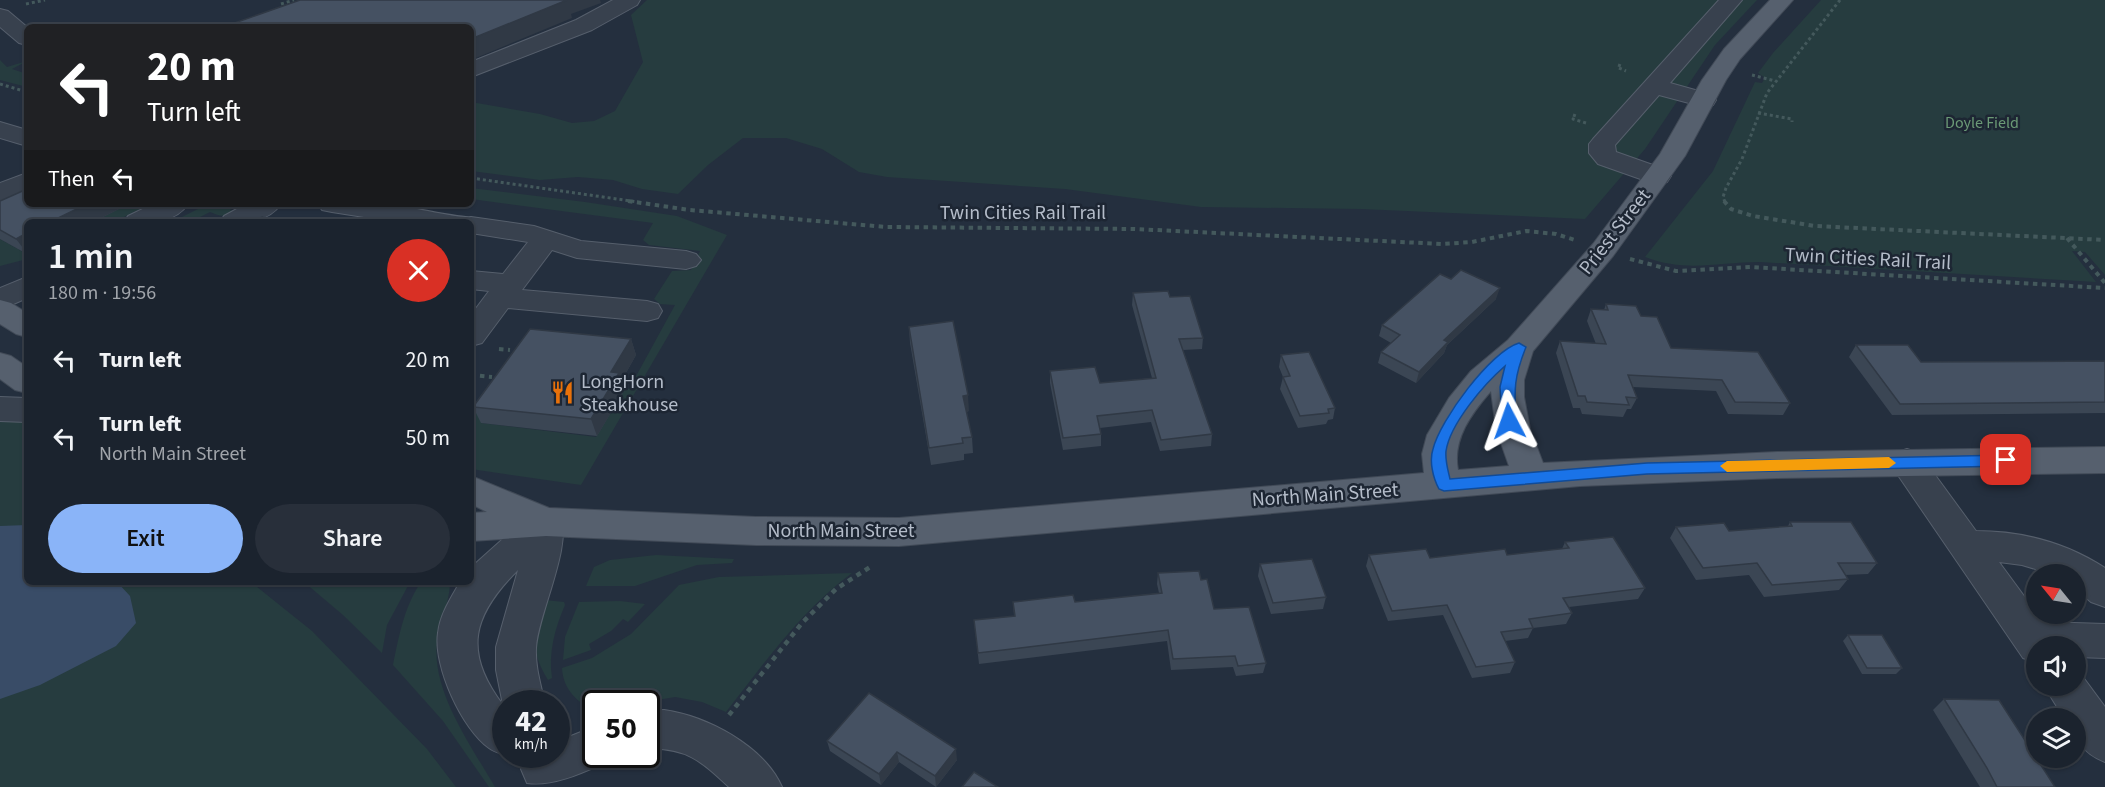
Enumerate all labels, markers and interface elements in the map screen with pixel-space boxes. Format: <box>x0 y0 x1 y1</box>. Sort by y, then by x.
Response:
text: 20 m <box>147 37 236 97</box>
icon: left <box>48 48 126 126</box>
text: Turn left <box>147 93 241 132</box>
park label: Doyle Field <box>1945 112 2019 134</box>
icon: left <box>107 162 140 195</box>
text: Then <box>48 163 95 195</box>
street label: Priest Street <box>1573 183 1658 281</box>
street label: Twin Cities Rail Trail <box>940 199 1106 227</box>
text: 1 min <box>48 231 134 282</box>
button: close <box>387 239 450 302</box>
street label: Twin Cities Rail Trail <box>1784 241 1952 277</box>
text: 180 m · 19:56 <box>48 279 156 307</box>
icon: left <box>48 344 81 377</box>
text: Turn left <box>99 344 181 376</box>
text: 20 m <box>405 344 450 376</box>
place label: LongHorn Steakhouse <box>581 368 678 419</box>
restaurant icon: LongHorn Steakhouse <box>550 380 576 406</box>
position arrow <box>1477 389 1541 453</box>
text: Turn left <box>99 408 181 440</box>
icon: left <box>48 422 81 455</box>
text: 50 m <box>405 422 450 454</box>
pin <box>1980 434 2031 485</box>
text: North Main Street <box>99 440 246 468</box>
icon: arrive <box>1989 443 2022 476</box>
street label: North Main Street <box>1251 476 1400 514</box>
button: Exit <box>48 504 243 573</box>
button: Share <box>255 504 450 573</box>
street label: North Main Street <box>768 517 915 545</box>
north arrow <box>2026 564 2086 624</box>
map controls <box>2026 564 2086 768</box>
button: sound <box>2026 636 2086 696</box>
speed limit sign: 50 <box>582 690 660 768</box>
text: 42 <box>515 700 547 743</box>
button: layers <box>2026 708 2086 768</box>
text: km/h <box>514 734 548 755</box>

